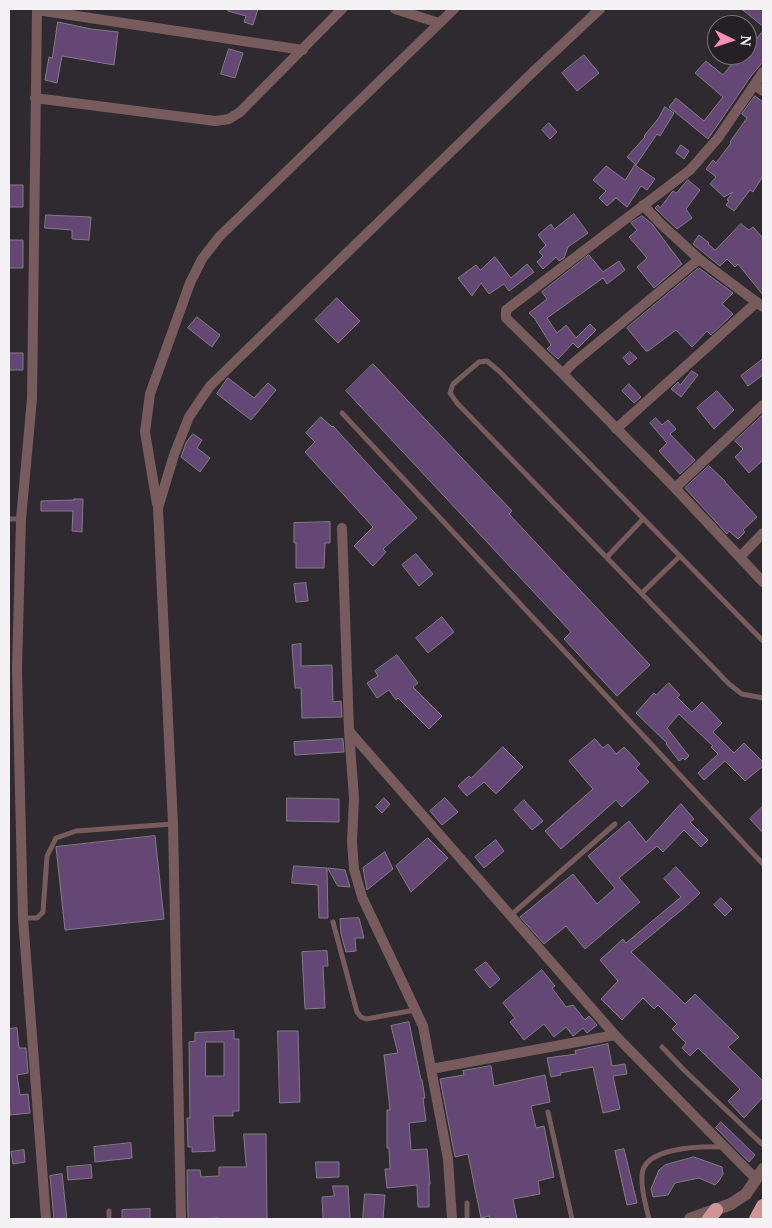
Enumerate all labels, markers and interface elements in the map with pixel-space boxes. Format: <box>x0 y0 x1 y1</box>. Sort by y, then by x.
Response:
north arrow <box>707 15 757 65</box>
text: N <box>737 35 756 47</box>

